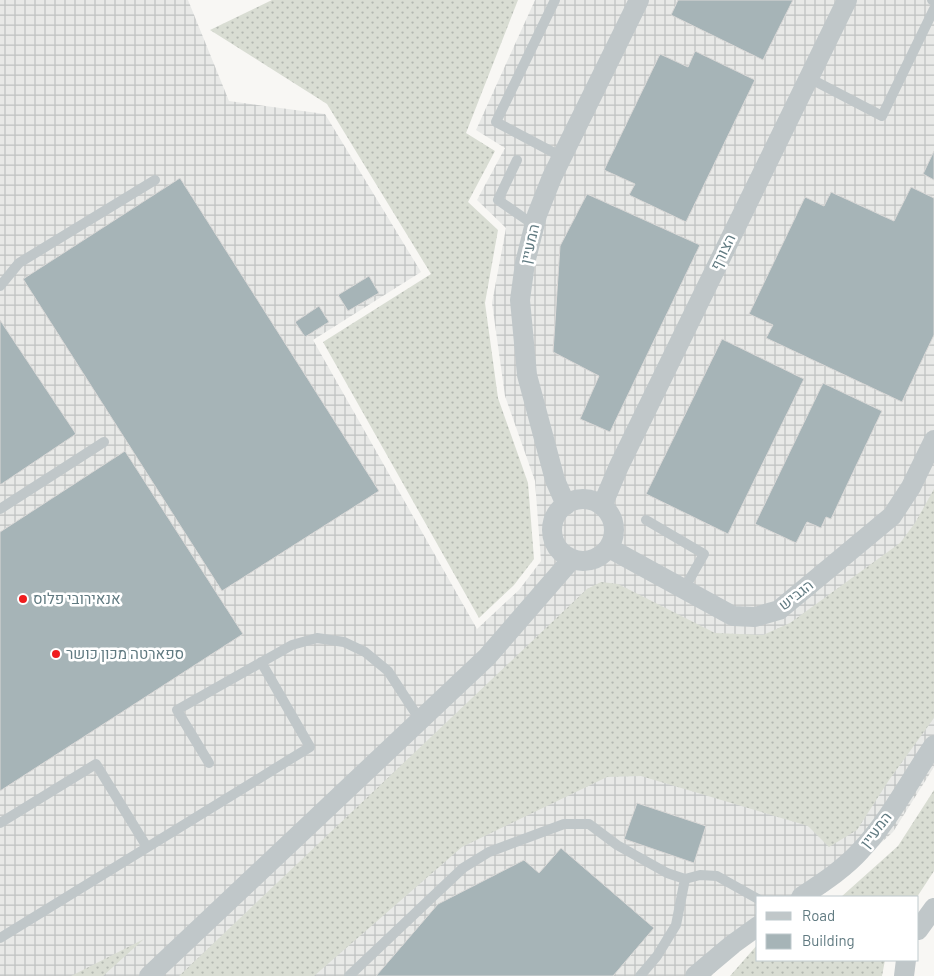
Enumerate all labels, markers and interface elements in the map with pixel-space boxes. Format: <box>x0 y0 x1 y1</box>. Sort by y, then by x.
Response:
street label: המעיין <box>516 222 542 265</box>
street label: הצורף <box>706 231 738 272</box>
street label: הגביש <box>774 575 816 613</box>
place label: אנאירובי פלוס <box>33 589 121 607</box>
marker: אנאירובי פלוס <box>17 593 29 605</box>
place label: ספארטה מכון כושר <box>66 644 184 662</box>
marker: ספארטה מכון כושר <box>50 648 62 660</box>
street label: המעיין <box>856 808 895 851</box>
legend <box>756 896 919 961</box>
text: Road <box>802 906 835 924</box>
text: Building <box>802 931 855 949</box>

